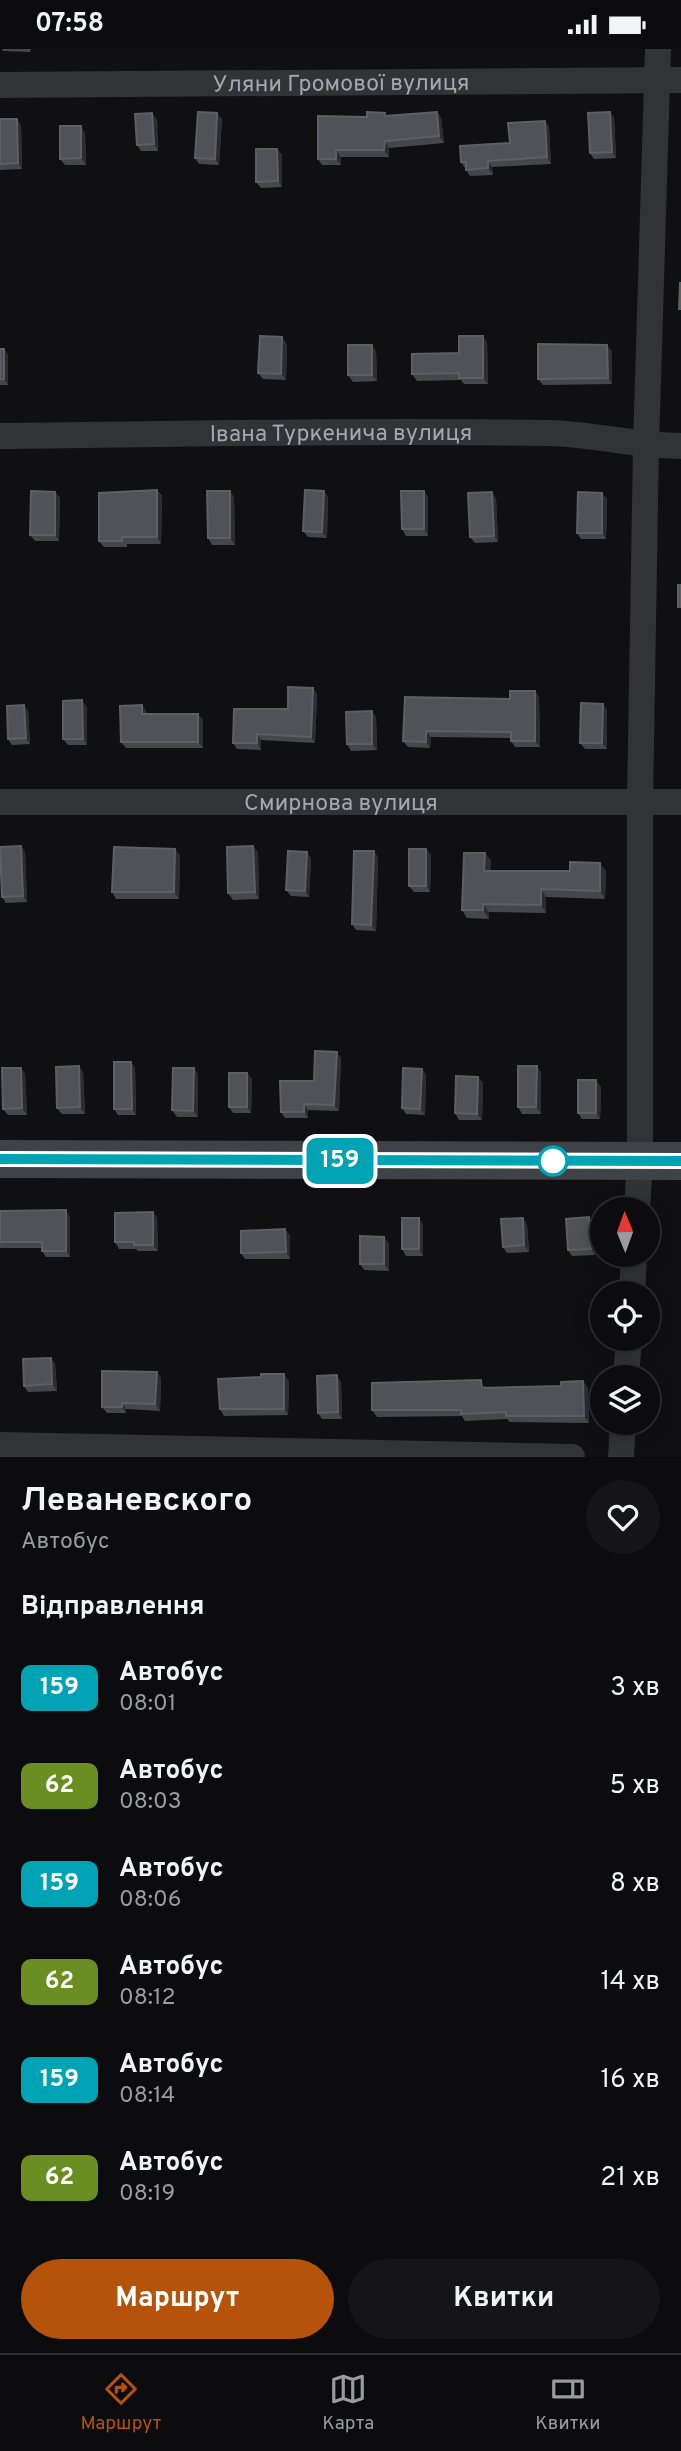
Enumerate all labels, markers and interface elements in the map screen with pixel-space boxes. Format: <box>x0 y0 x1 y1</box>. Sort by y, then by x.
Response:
text: 07:58 <box>35 8 104 41</box>
street label: Уляни Громової вулиця <box>212 70 470 100</box>
street label: Івана Туркенича вулиця <box>209 420 472 450</box>
street label: Смирнова вулиця <box>244 790 438 819</box>
line badge: 159 <box>300 1138 380 1184</box>
text: 159 <box>320 1146 360 1176</box>
unlabelled marker <box>538 1146 568 1176</box>
north arrow <box>590 1197 660 1267</box>
map controls <box>590 1197 660 1435</box>
button: locate <box>590 1281 660 1351</box>
button: layers <box>590 1365 660 1435</box>
button: heart <box>586 1480 660 1554</box>
text: Леваневского <box>21 1481 252 1523</box>
text: Автобус <box>21 1528 109 1557</box>
text: Відправлення <box>21 1591 204 1624</box>
text: Автобус <box>119 1657 224 1690</box>
text: 3 хв <box>610 1672 660 1705</box>
text: 159 <box>40 1673 79 1703</box>
text: 08:01 <box>119 1690 176 1719</box>
text: Автобус <box>119 1755 224 1788</box>
text: 5 хв <box>610 1770 660 1803</box>
text: 62 <box>45 1771 74 1801</box>
text: 08:03 <box>119 1788 182 1817</box>
text: Автобус <box>119 1853 224 1886</box>
text: 8 хв <box>610 1868 660 1901</box>
text: 159 <box>40 1869 79 1899</box>
text: 08:06 <box>119 1886 182 1915</box>
text: Автобус <box>119 1951 224 1984</box>
text: 14 хв <box>601 1966 660 1999</box>
text: 62 <box>45 1967 74 1997</box>
text: 08:12 <box>119 1984 176 2013</box>
text: Автобус <box>119 2049 224 2082</box>
text: 16 хв <box>601 2064 660 2097</box>
text: 159 <box>40 2065 79 2095</box>
text: 08:14 <box>119 2082 175 2111</box>
text: Автобус <box>119 2147 224 2180</box>
text: 21 хв <box>600 2162 660 2195</box>
text: 62 <box>45 2163 74 2193</box>
text: 08:19 <box>119 2180 175 2209</box>
button: Маршрут <box>21 2259 334 2339</box>
button: Квитки <box>348 2259 660 2339</box>
tab: Маршрут <box>80 2370 161 2436</box>
tab: Карта <box>322 2370 374 2436</box>
tab: Квитки <box>535 2370 601 2436</box>

